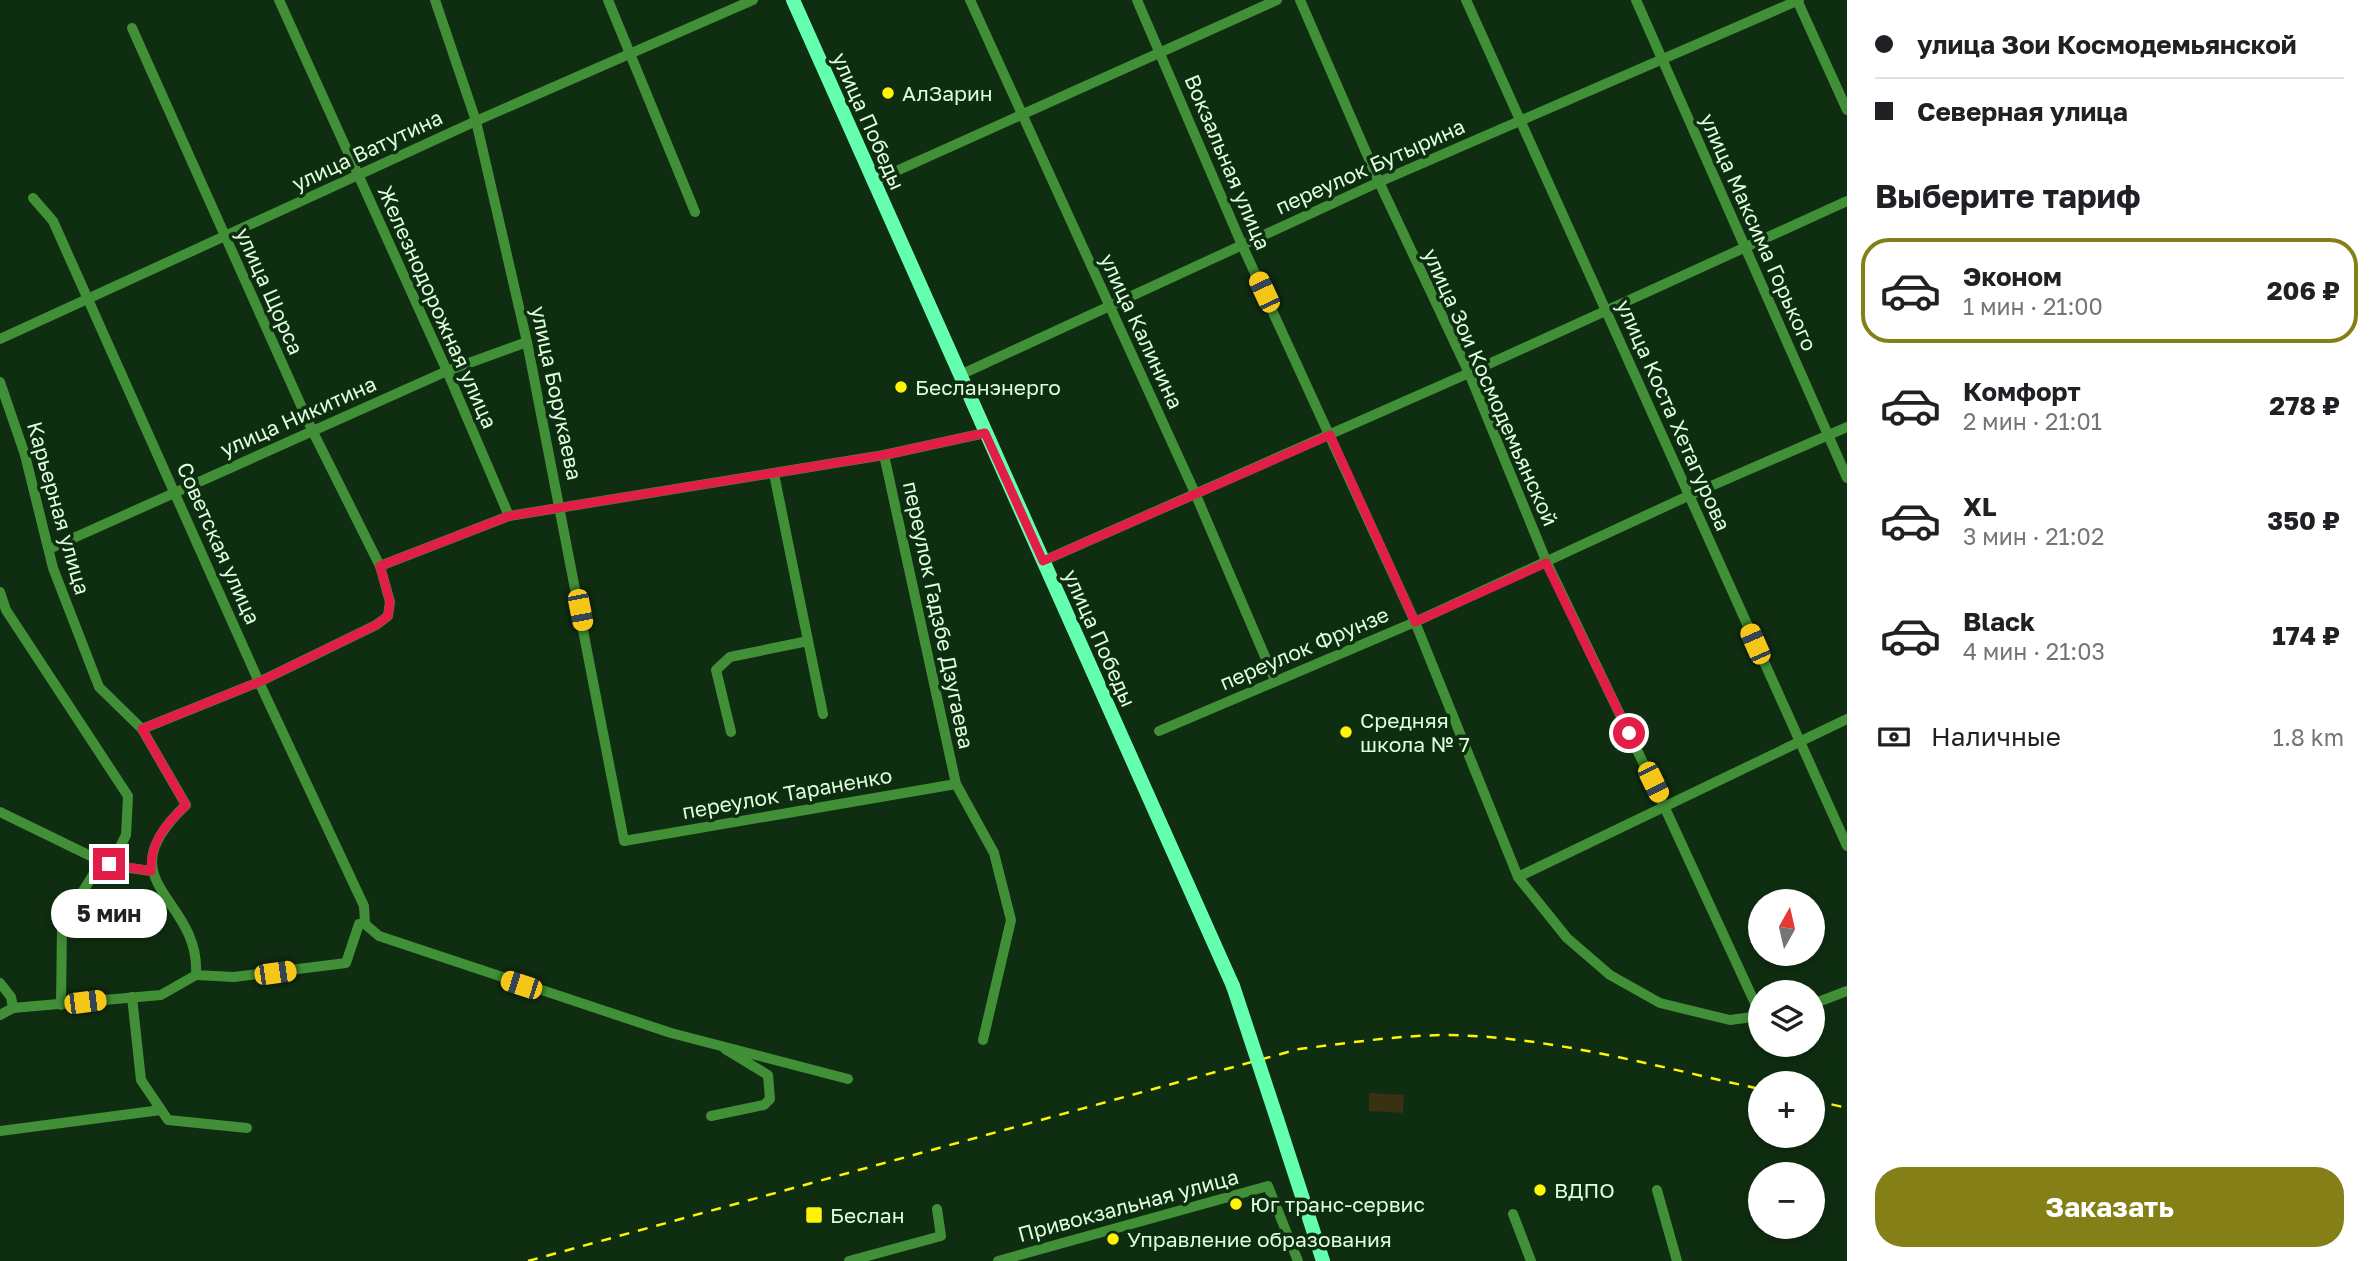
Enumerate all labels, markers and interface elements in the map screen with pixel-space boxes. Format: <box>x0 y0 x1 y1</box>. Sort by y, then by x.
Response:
text: улица Зои Космодемьянской <box>1917 29 2297 60</box>
street label: улица Победы <box>827 48 911 194</box>
street label: Вокзальная улица <box>1179 70 1277 254</box>
place label: АлЗарин <box>902 80 993 106</box>
marker: АлЗарин <box>880 85 896 101</box>
text: Северная улица <box>1917 96 2128 127</box>
street label: улица Ватутина <box>288 104 446 196</box>
street label: улица Максима Горького <box>1695 109 1823 355</box>
street label: переулок Бутырина <box>1271 113 1469 219</box>
text: Выберите тариф <box>1875 177 2141 215</box>
street label: Железнодорожная улица <box>373 182 503 432</box>
street label: улица Щорса <box>230 223 310 359</box>
street label: улица Зои Космодемьянской <box>1418 244 1564 530</box>
street label: улица Калинина <box>1095 249 1189 413</box>
icon: car <box>1879 259 1942 322</box>
text: Эконом <box>1963 261 2062 292</box>
car <box>1246 269 1283 315</box>
text: 206 ₽ <box>2267 275 2340 306</box>
text: 1 мин · 21:00 <box>1963 292 2103 320</box>
street label: улица Коста Хетагурова <box>1611 295 1737 535</box>
street label: улица Борукаева <box>526 304 588 482</box>
street label: улица Никитина <box>216 370 380 462</box>
place label: Бесланэнерго <box>915 374 1061 400</box>
icon: car <box>1879 374 1942 437</box>
text: Комфорт <box>1963 376 2081 407</box>
marker: Бесланэнерго <box>893 379 909 395</box>
text: 278 ₽ <box>2269 390 2340 421</box>
text: 2 мин · 21:01 <box>1963 407 2102 435</box>
street label: Карьерная улица <box>22 418 96 598</box>
street label: Советская улица <box>172 458 266 628</box>
street label: переулок Гадзбе Дзугаева <box>898 479 980 751</box>
icon: car <box>1879 489 1942 552</box>
text: XL <box>1963 491 1997 522</box>
text: 350 ₽ <box>2267 505 2340 536</box>
text: 3 мин · 21:02 <box>1963 522 2104 550</box>
street label: улица Победы <box>1058 565 1142 711</box>
car <box>566 587 595 633</box>
street label: переулок Фрунзе <box>1215 601 1393 695</box>
icon: car <box>1879 604 1942 667</box>
text: Black <box>1963 606 2035 637</box>
text: 174 ₽ <box>2272 620 2340 651</box>
car <box>1737 621 1774 667</box>
text: 4 мин · 21:03 <box>1963 637 2105 665</box>
place label: Средняя школа № 7 <box>1360 707 1470 757</box>
route start <box>1613 717 1645 749</box>
icon: cash <box>1875 718 1913 756</box>
text: Наличные <box>1931 721 2061 752</box>
text: 1.8 km <box>2273 723 2344 751</box>
marker: Средняя школа № 7 <box>1338 724 1354 740</box>
car <box>1635 759 1672 805</box>
street label: переулок Тараненко <box>680 762 894 824</box>
route end <box>93 848 125 880</box>
callout: 5 мин <box>51 888 167 938</box>
north arrow <box>1748 889 1825 966</box>
map controls <box>1748 889 1825 1239</box>
text: 5 мин <box>77 899 141 927</box>
car <box>253 960 298 986</box>
car <box>498 969 545 1001</box>
button: layers <box>1748 980 1825 1057</box>
car <box>63 989 108 1015</box>
button: + <box>1748 1071 1825 1148</box>
button: − <box>1748 1162 1825 1239</box>
street label: Привокзальная улица <box>1015 1163 1241 1247</box>
button: Заказать <box>1875 1167 2344 1247</box>
place label: ВДПО <box>1554 1177 1615 1203</box>
marker: ВДПО <box>1532 1182 1548 1198</box>
place label: Юг транс-сервис <box>1250 1191 1425 1217</box>
marker: Юг транс-сервис <box>1228 1196 1244 1212</box>
place label: Беслан <box>830 1202 905 1228</box>
marker: Беслан <box>804 1205 824 1225</box>
place label: Управление образования <box>1127 1226 1392 1252</box>
marker: Управление образования <box>1105 1231 1121 1247</box>

